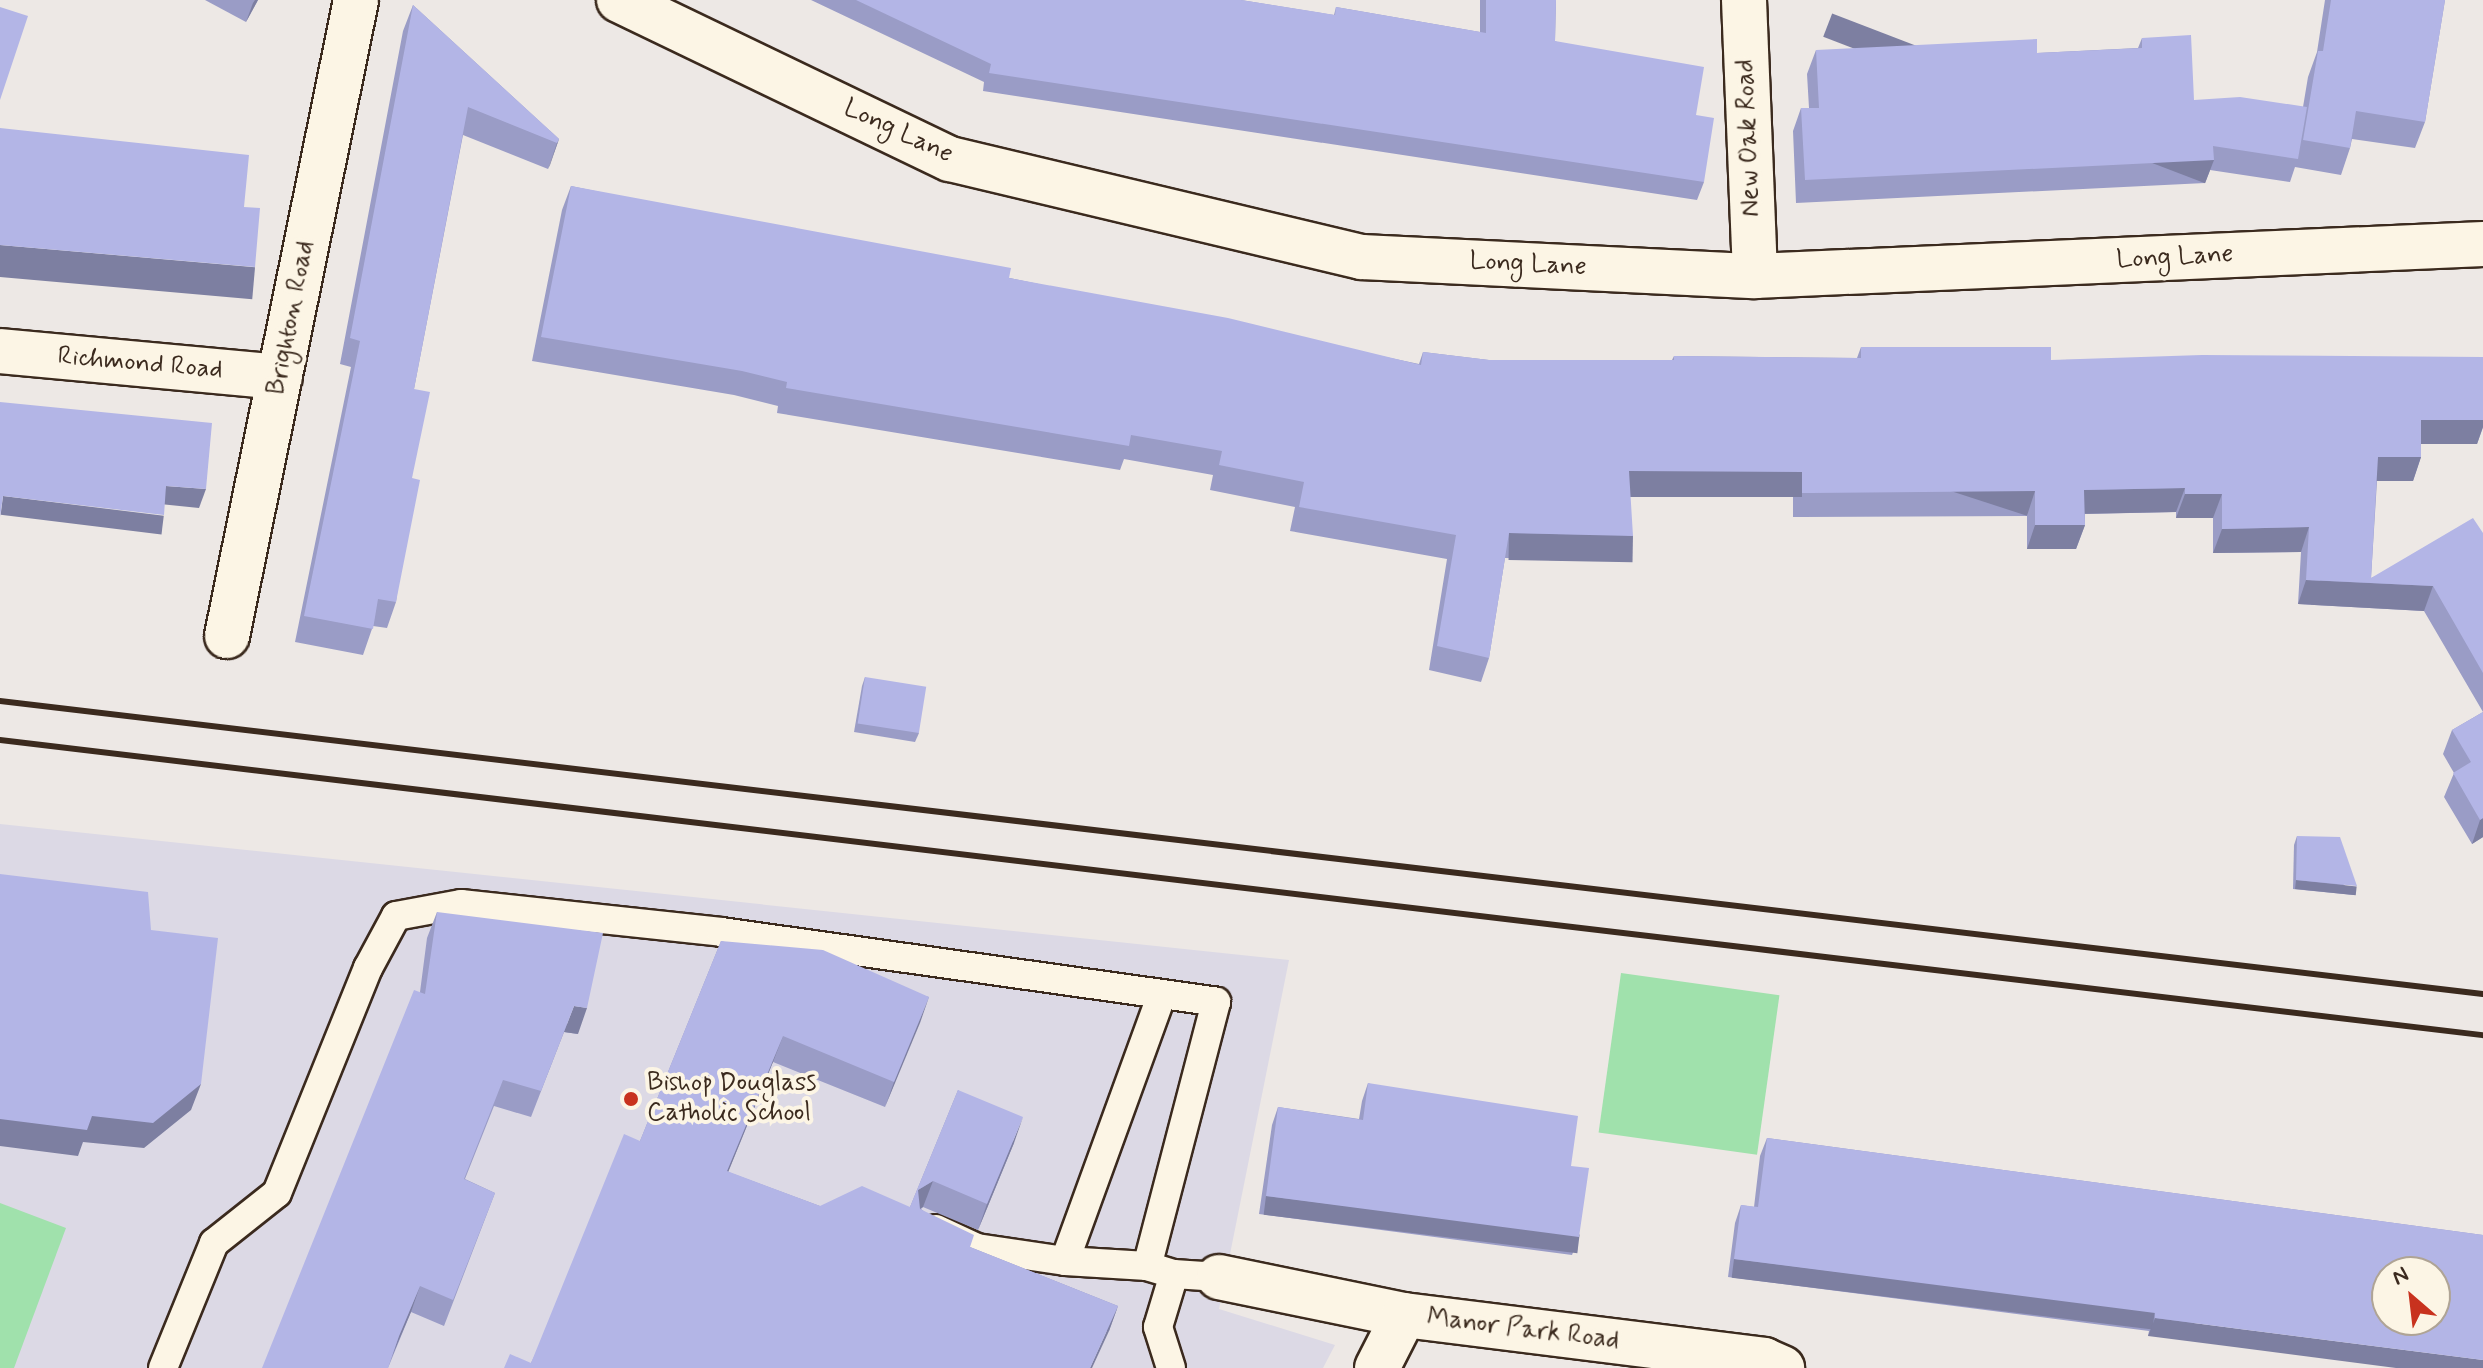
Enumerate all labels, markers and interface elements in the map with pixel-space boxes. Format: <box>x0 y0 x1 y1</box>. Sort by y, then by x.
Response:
street label: New Oak Road <box>1731 60 1767 216</box>
street label: Long Lane <box>838 93 958 171</box>
street label: Brighton Road <box>262 238 322 398</box>
street label: Long Lane <box>2116 239 2234 277</box>
street label: Long Lane <box>1469 246 1587 284</box>
street label: Richmond Road <box>56 341 224 387</box>
place label: Bishop Douglass Catholic School <box>647 1068 814 1130</box>
marker: Bishop Douglass Catholic School <box>622 1090 640 1108</box>
north arrow <box>2371 1256 2451 1336</box>
text: N <box>2388 1261 2414 1292</box>
street label: Manor Park Road <box>1427 1303 1619 1357</box>

